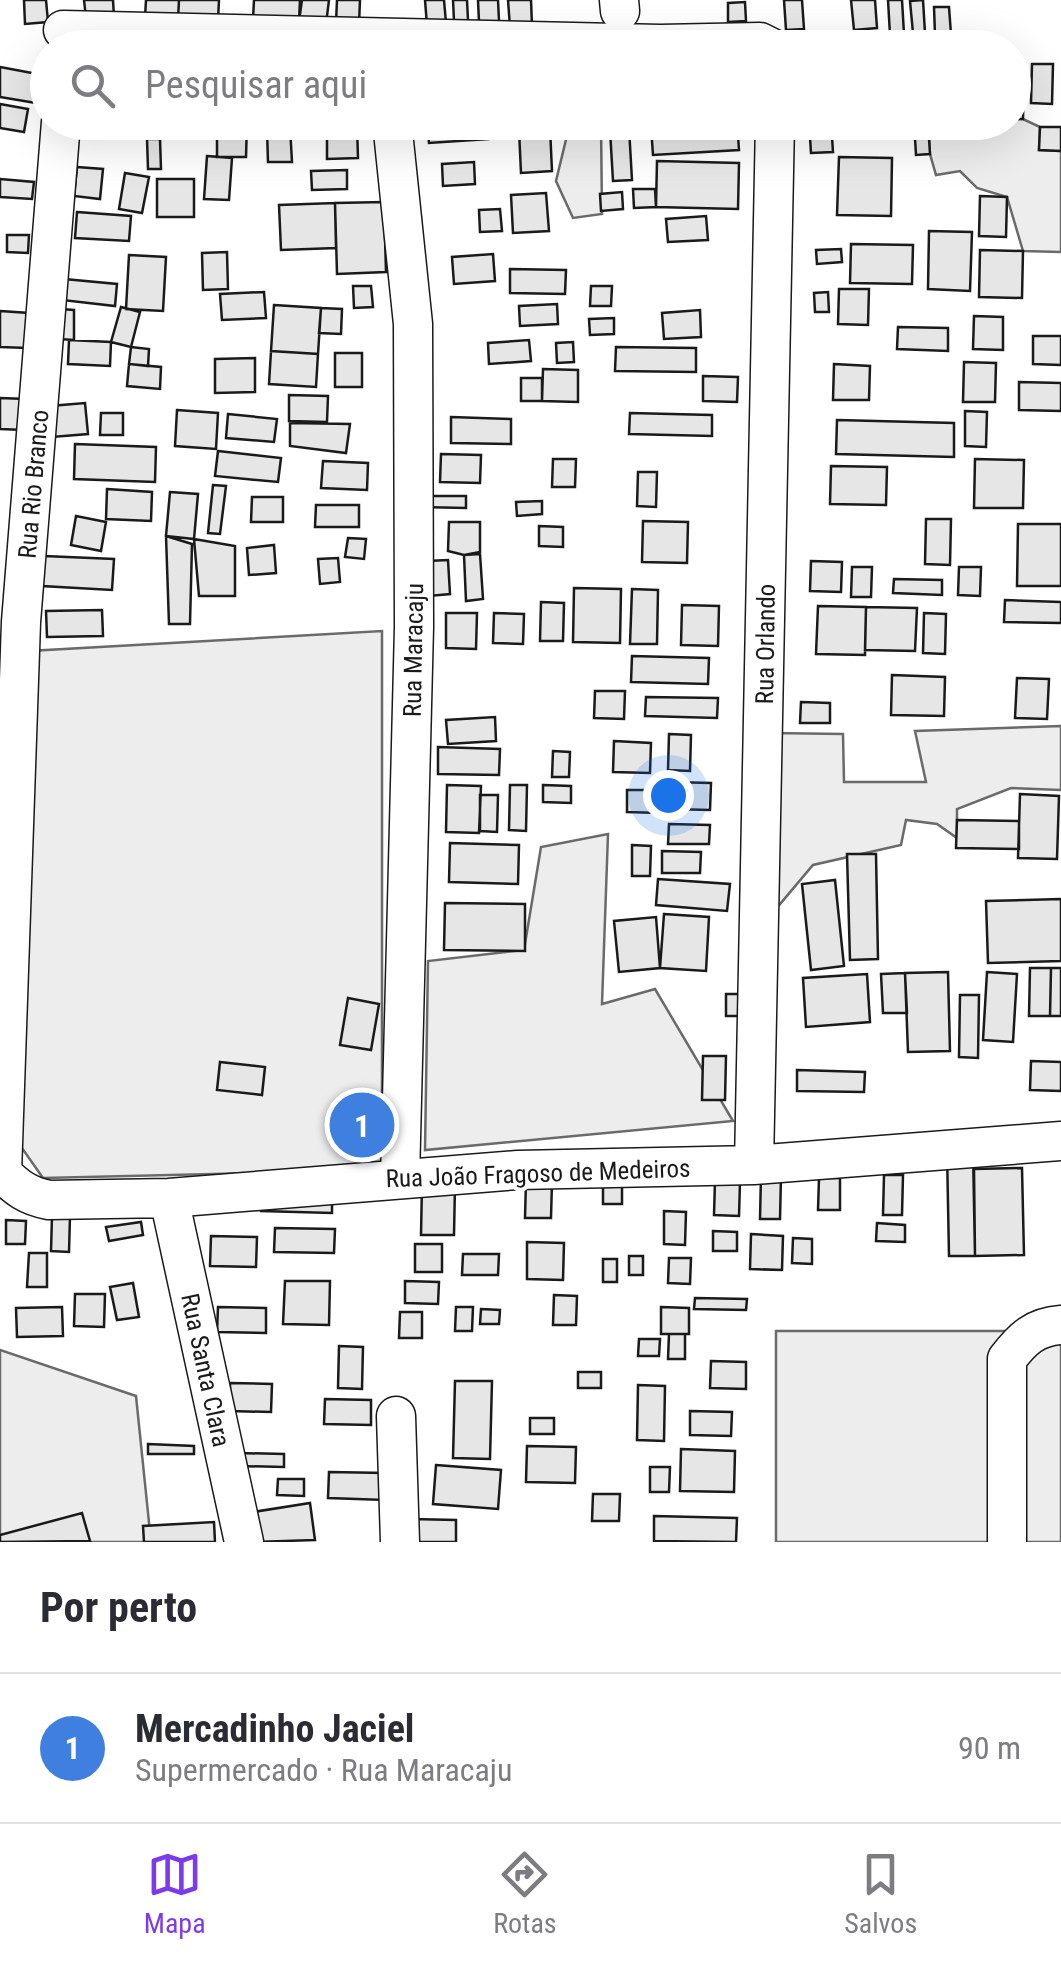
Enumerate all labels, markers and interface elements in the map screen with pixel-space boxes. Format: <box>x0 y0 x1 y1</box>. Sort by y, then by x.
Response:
search box <box>30 30 1031 140</box>
icon: search <box>65 58 120 113</box>
text: Pesquisar aqui <box>145 63 367 107</box>
street label: Rua Rio Branco <box>13 408 54 560</box>
street label: Rua Maracaju <box>398 583 429 717</box>
street label: Rua Orlando <box>750 584 781 704</box>
your location <box>643 770 694 821</box>
pin: 1 <box>330 1088 394 1162</box>
street label: Rua João Fragoso de Medeiros <box>385 1154 691 1193</box>
street label: Rua Santa Clara <box>175 1291 236 1450</box>
text: Por perto <box>40 1583 197 1632</box>
text: Mercadinho Jaciel <box>135 1707 414 1751</box>
text: 1 <box>64 1729 81 1767</box>
text: 90 m <box>958 1729 1021 1767</box>
text: Supermercado · Rua Maracaju <box>135 1751 513 1789</box>
tab: Mapa <box>144 1847 206 1940</box>
tab: Rotas <box>493 1847 557 1940</box>
tab: Salvos <box>844 1847 917 1940</box>

